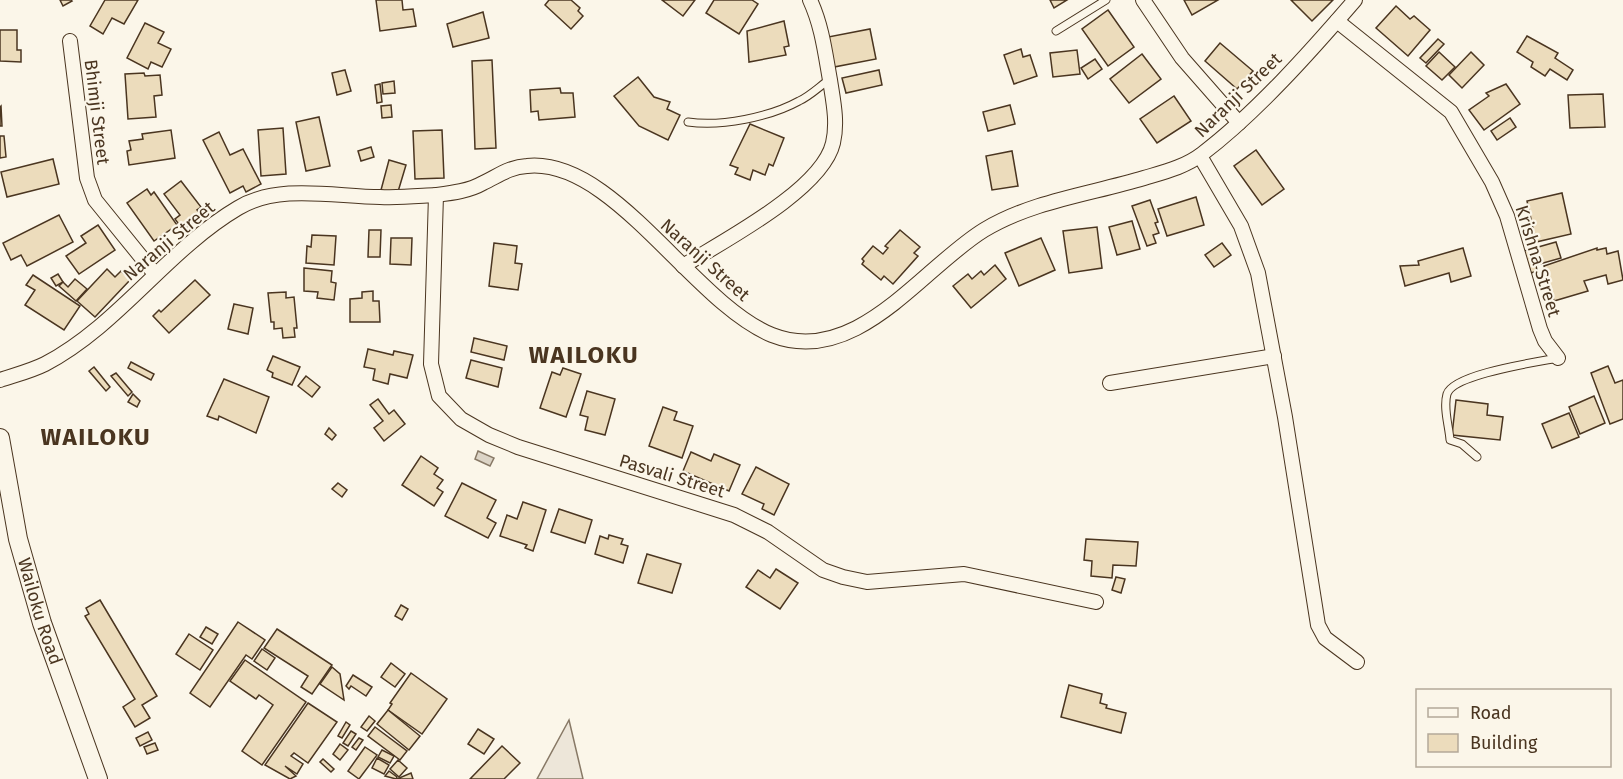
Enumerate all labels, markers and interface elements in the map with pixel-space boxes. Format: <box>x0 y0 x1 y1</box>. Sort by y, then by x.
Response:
street label: Naranji Street <box>1190 48 1286 142</box>
street label: Bhimji Street <box>80 58 114 166</box>
street label: Naranji Street <box>119 196 220 286</box>
street label: Krishna Street <box>1511 203 1566 320</box>
street label: Naranji Street <box>656 214 755 306</box>
district label: WAILOKU <box>529 341 639 369</box>
district label: WAILOKU <box>41 423 151 451</box>
street label: Pasvali Street <box>617 449 728 503</box>
street label: Wailoku Road <box>13 555 67 668</box>
legend <box>1416 689 1611 767</box>
text: Road <box>1470 702 1512 724</box>
text: Building <box>1470 732 1538 754</box>

